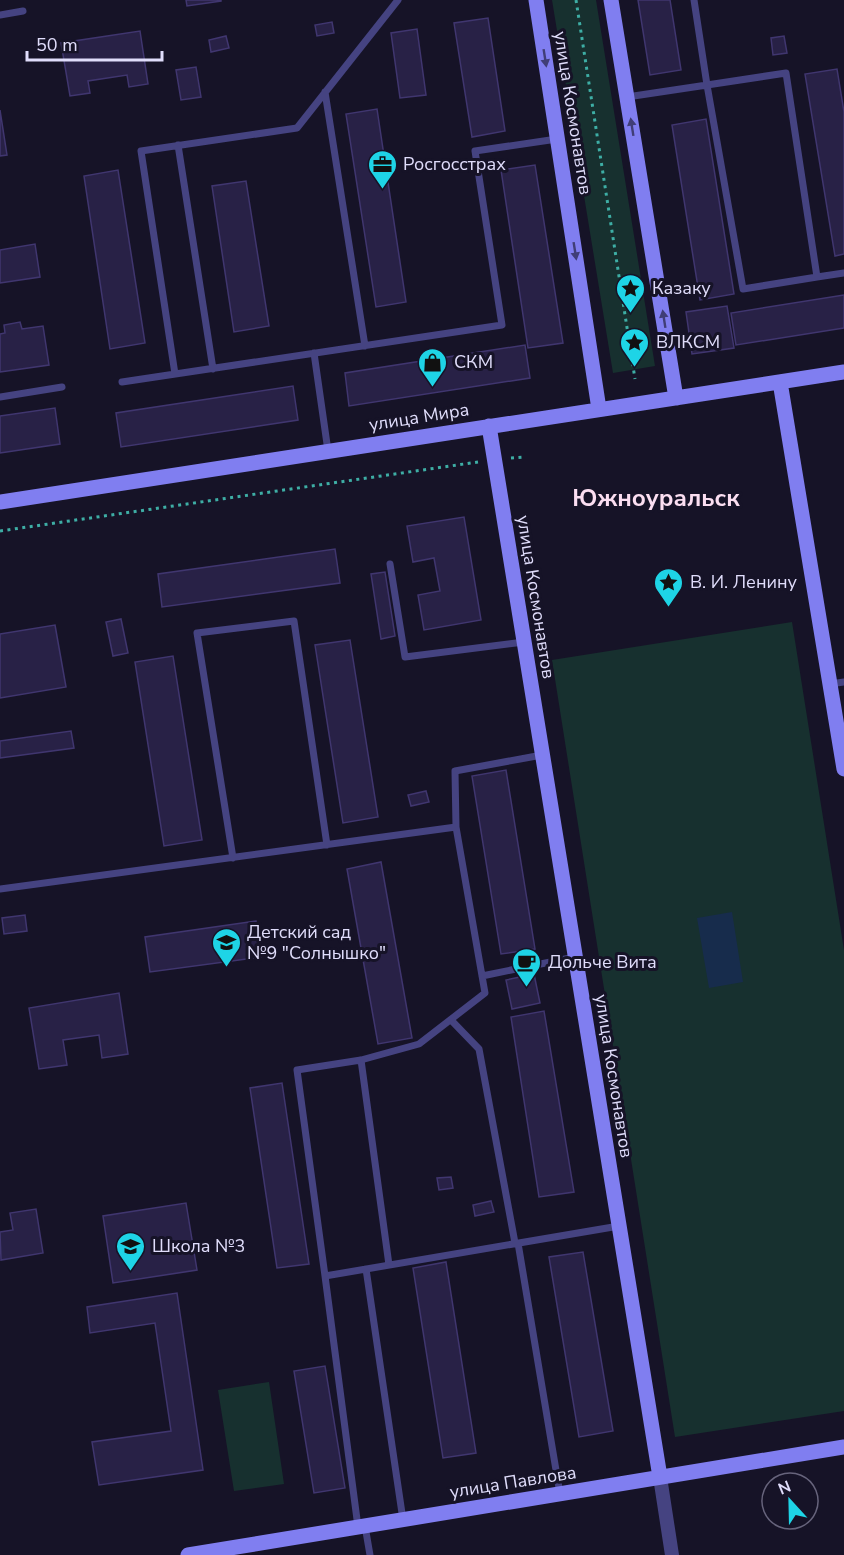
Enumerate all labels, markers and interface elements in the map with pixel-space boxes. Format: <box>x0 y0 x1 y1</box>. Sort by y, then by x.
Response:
scale bar <box>27 24 162 62</box>
street label: улица Космонавтов <box>548 29 598 197</box>
text: 50 m <box>36 33 78 57</box>
one-way arrow <box>541 48 550 67</box>
one-way arrow <box>627 117 636 136</box>
office icon: Росгосстрах <box>366 148 398 190</box>
place label: Росгосстрах <box>403 152 506 176</box>
one-way arrow <box>570 241 579 260</box>
place icon: Казаку <box>615 272 647 314</box>
place label: Казаку <box>652 276 711 300</box>
one-way arrow <box>659 310 668 329</box>
place icon: ВЛКСМ <box>619 326 651 368</box>
place label: ВЛКСМ <box>656 330 720 354</box>
shop icon: СКМ <box>417 346 449 388</box>
place label: СКМ <box>454 350 493 374</box>
street label: улица Мира <box>367 397 471 437</box>
district label: Южноуральск <box>572 482 740 514</box>
street label: улица Космонавтов <box>511 513 561 681</box>
place icon: В. И. Ленину <box>653 566 685 608</box>
place label: В. И. Ленину <box>690 570 798 594</box>
place label: Детский сад №9 "Солнышко" <box>247 920 386 965</box>
school or university icon: Детский сад №9 "Солнышко" <box>210 926 242 968</box>
cafe icon: Дольче Вита <box>511 946 543 988</box>
place label: Дольче Вита <box>548 950 657 974</box>
street label: улица Космонавтов <box>589 992 639 1160</box>
school or university icon: Школа №3 <box>115 1230 147 1272</box>
place label: Школа №3 <box>152 1234 245 1258</box>
street label: улица Павлова <box>448 1460 578 1504</box>
north arrow <box>760 1471 820 1531</box>
text: N <box>775 1476 794 1500</box>

